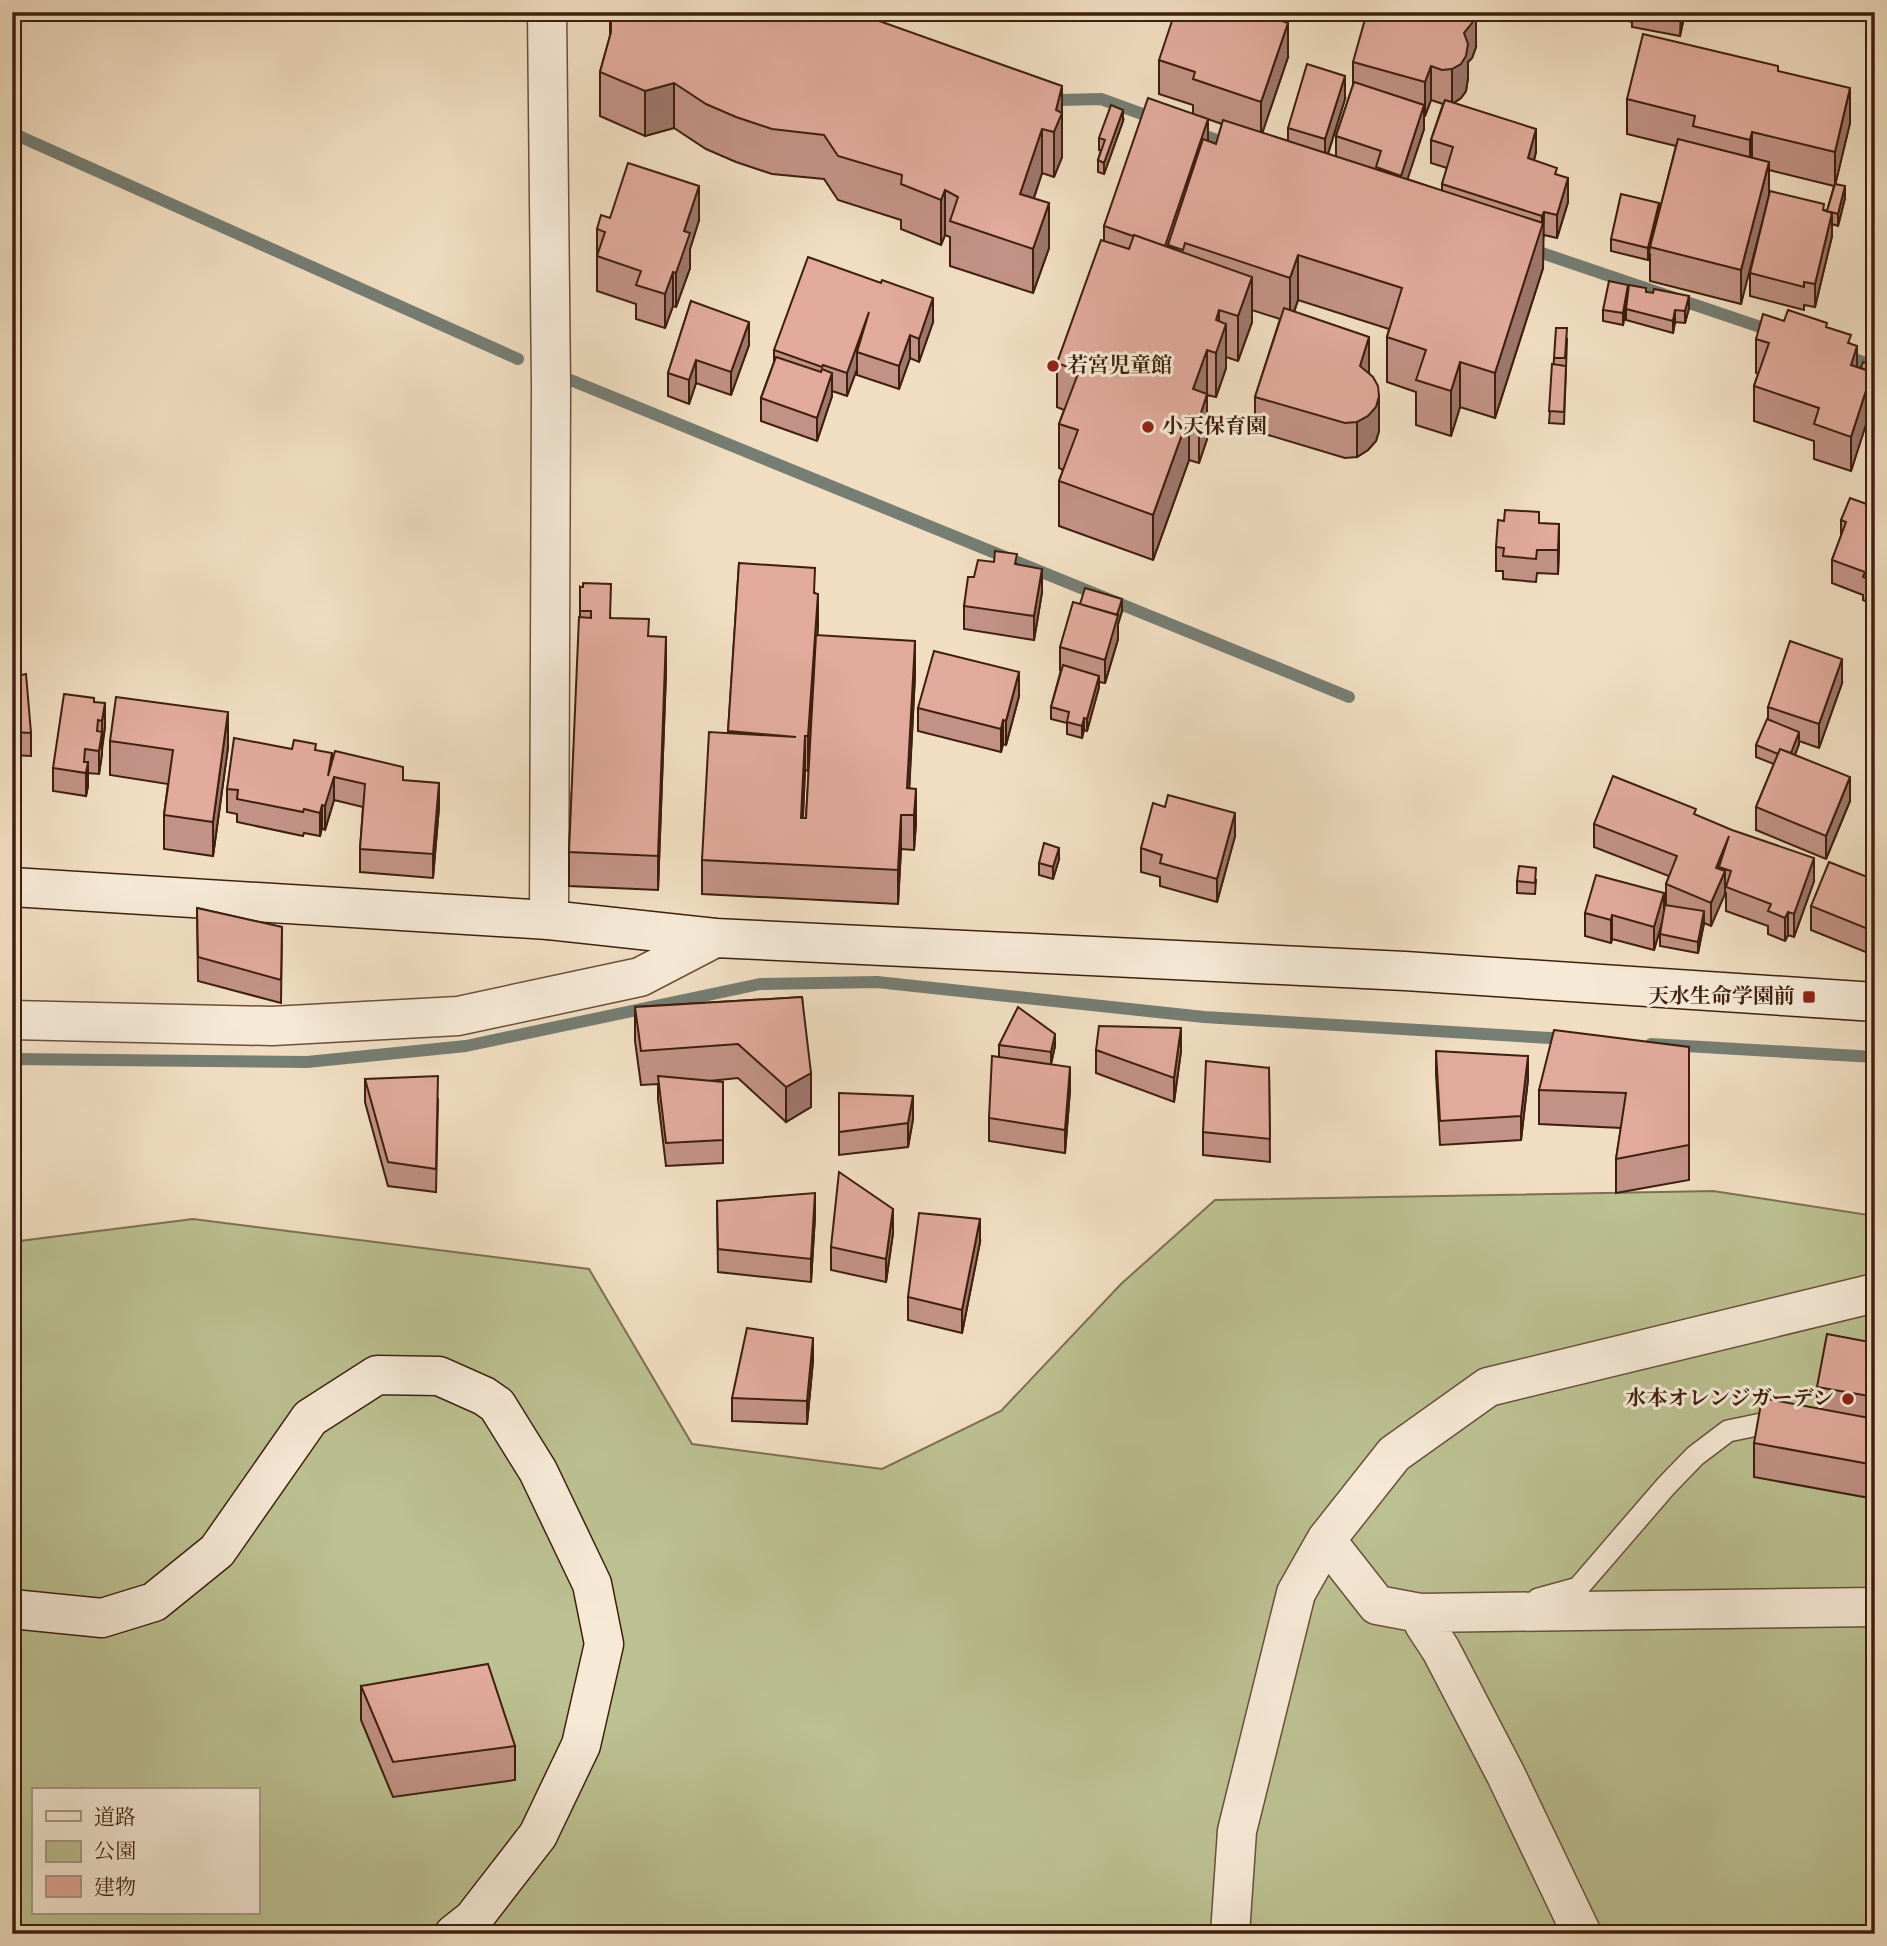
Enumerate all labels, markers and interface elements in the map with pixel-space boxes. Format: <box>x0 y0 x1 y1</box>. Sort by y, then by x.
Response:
place label: 若宮児童館 <box>1067 353 1172 380</box>
marker: 若宮児童館 <box>1045 358 1061 374</box>
place label: 小天保育園 <box>1162 414 1267 441</box>
marker: 小天保育園 <box>1140 419 1156 435</box>
place label: 天水生命学園前 <box>1648 984 1795 1011</box>
marker: 天水生命学園前 <box>1801 989 1817 1005</box>
place label: 水本オレンジガーデン <box>1625 1386 1834 1413</box>
marker: 水本オレンジガーデン <box>1840 1391 1856 1407</box>
legend <box>32 1788 259 1914</box>
text: 道路 <box>94 1805 136 1832</box>
text: 公園 <box>94 1839 136 1866</box>
text: 建物 <box>94 1875 136 1902</box>

